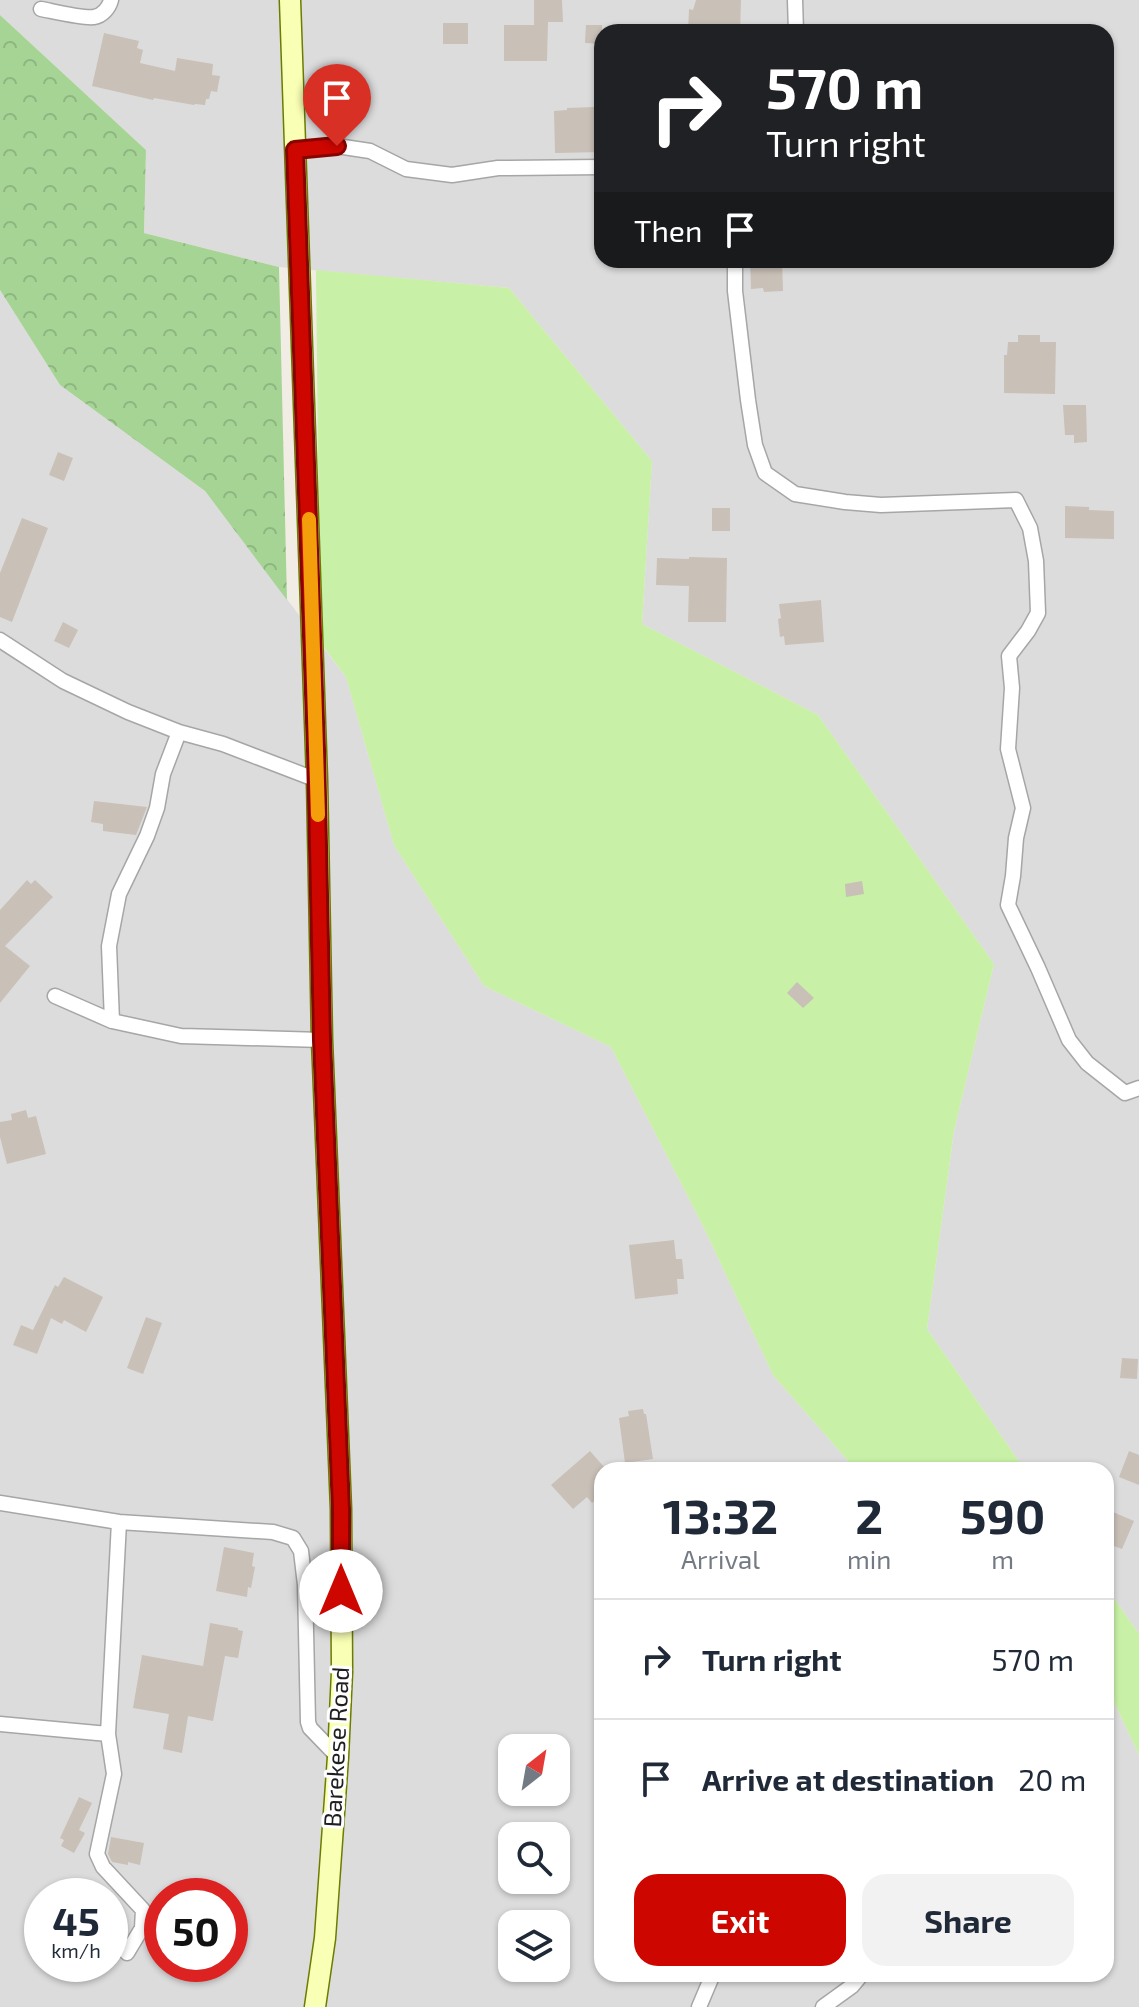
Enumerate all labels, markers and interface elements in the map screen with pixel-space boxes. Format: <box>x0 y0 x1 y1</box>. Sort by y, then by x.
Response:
text: 570 m <box>766 53 923 120</box>
icon: right <box>634 56 738 160</box>
pin <box>303 64 371 146</box>
icon: arrive <box>315 76 359 120</box>
text: Turn right <box>766 121 926 164</box>
icon: arrive <box>718 208 762 252</box>
text: Then <box>634 212 702 248</box>
text: 13:32 <box>663 1486 778 1544</box>
text: 2 <box>855 1486 883 1544</box>
text: 590 <box>960 1486 1045 1544</box>
text: Arrival <box>681 1543 760 1574</box>
text: min <box>847 1543 891 1574</box>
text: m <box>991 1543 1014 1574</box>
position arrow <box>299 1549 383 1633</box>
icon: right <box>634 1637 678 1681</box>
text: Turn right <box>702 1641 842 1677</box>
text: 570 m <box>992 1641 1074 1677</box>
street label: Barekese Road <box>317 1666 354 1828</box>
north arrow <box>498 1734 570 1806</box>
map controls <box>498 1734 570 1982</box>
icon: arrive <box>634 1757 678 1801</box>
text: Arrive at destination <box>702 1761 994 1797</box>
text: 20 m <box>1018 1761 1086 1797</box>
button: search <box>498 1822 570 1894</box>
button: Exit <box>634 1874 846 1966</box>
button: Share <box>862 1874 1074 1966</box>
speed limit sign: 50 <box>144 1878 248 1982</box>
text: 45 <box>52 1896 100 1944</box>
button: layers <box>498 1910 570 1982</box>
text: km/h <box>51 1938 101 1962</box>

